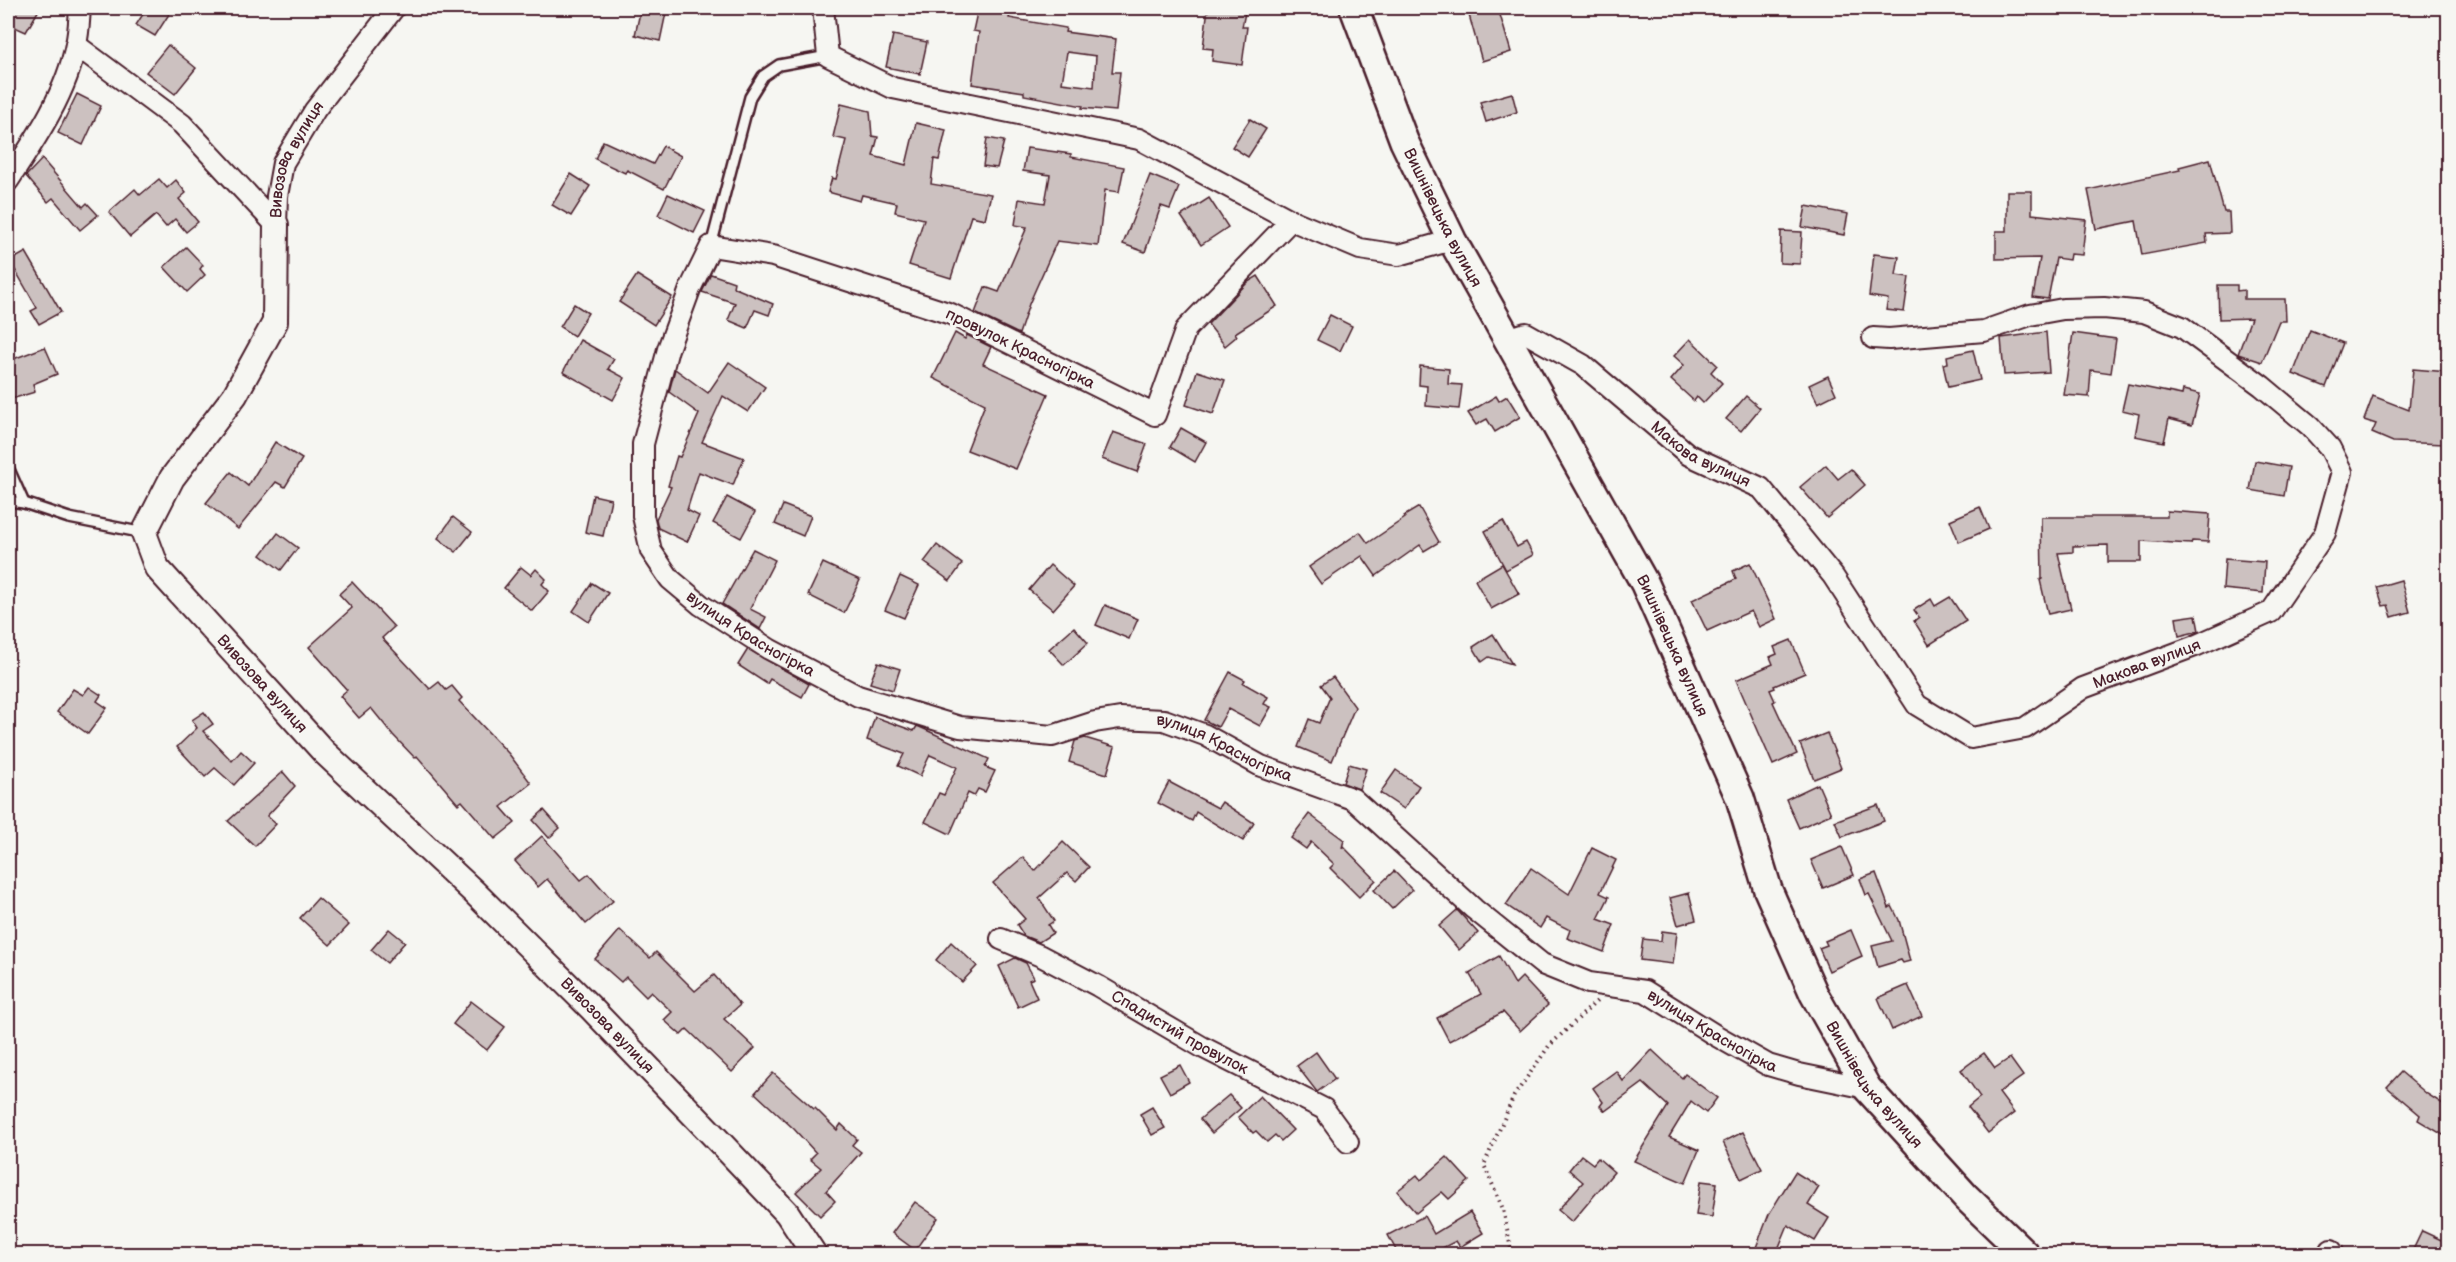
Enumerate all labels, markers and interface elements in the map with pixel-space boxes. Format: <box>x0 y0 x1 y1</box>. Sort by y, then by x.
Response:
street label: Вивозова вулиця <box>267 97 328 218</box>
street label: Вишнівецька вулиця <box>1399 145 1486 291</box>
street label: провулок Красногірка <box>942 305 1098 394</box>
street label: Макова вулиця <box>1647 417 1754 491</box>
street label: Вишнівецька вулиця <box>1632 571 1712 720</box>
street label: вулиця Красногірка <box>682 587 818 681</box>
street label: Вивозова вулиця <box>213 631 312 737</box>
street label: Макова вулиця <box>2090 635 2204 693</box>
street label: вулиця Красногірка <box>1156 710 1295 786</box>
street label: Вивозова вулиця <box>557 974 658 1077</box>
street label: вулиця Красногірка <box>1644 985 1779 1077</box>
street label: Спадистий провулок <box>1108 986 1252 1079</box>
street label: Вишнівецька вулиця <box>1822 1018 1927 1152</box>

